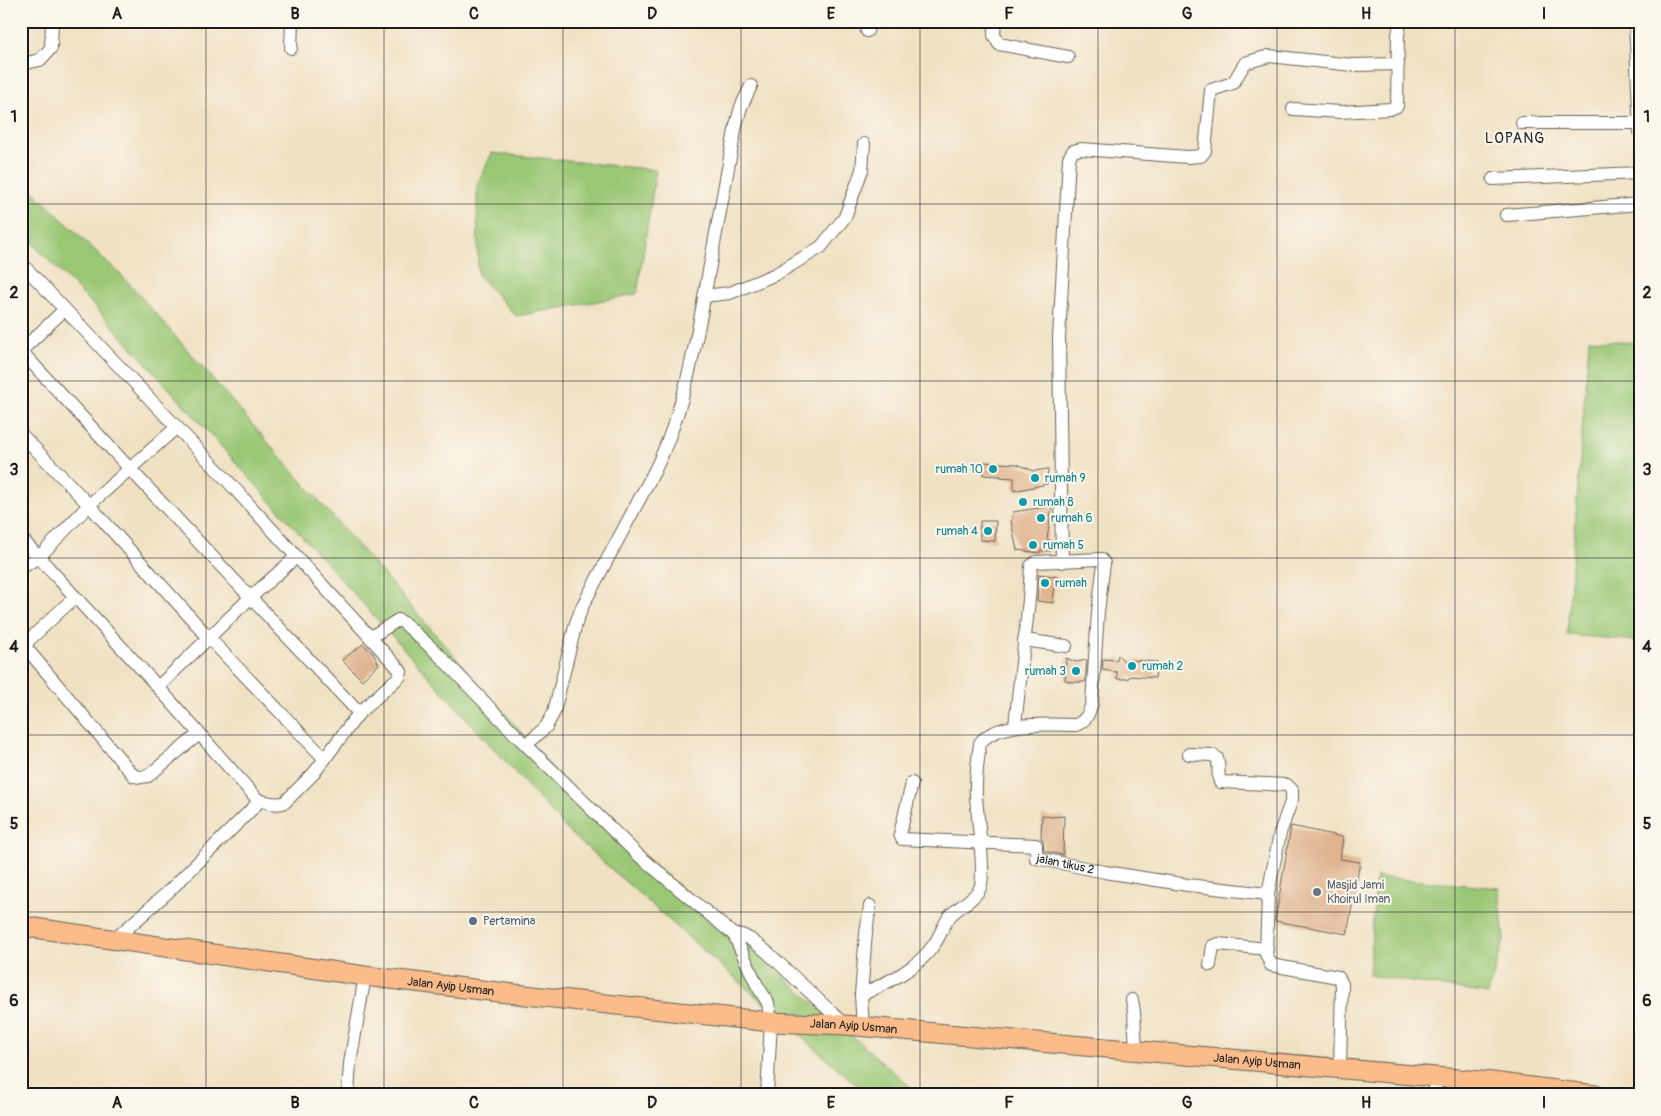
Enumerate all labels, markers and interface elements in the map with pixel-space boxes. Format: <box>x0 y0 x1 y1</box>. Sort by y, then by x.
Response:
text: A <box>112 4 123 24</box>
text: B <box>290 4 300 24</box>
text: C <box>469 4 479 24</box>
text: D <box>647 4 657 24</box>
text: E <box>827 4 836 24</box>
text: F <box>1004 4 1014 24</box>
text: G <box>1182 4 1193 24</box>
text: H <box>1361 4 1371 24</box>
text: I <box>1542 4 1546 24</box>
text: 1 <box>11 107 17 127</box>
text: 1 <box>1644 107 1650 127</box>
district label: LOPANG <box>1485 129 1545 148</box>
text: 2 <box>10 283 19 303</box>
text: 2 <box>1643 283 1652 303</box>
text: 3 <box>10 460 19 480</box>
text: 3 <box>1643 460 1652 480</box>
place label: rumah 10 <box>936 462 983 477</box>
marker: rumah 10 <box>987 463 999 475</box>
place label: rumah 9 <box>1045 471 1086 486</box>
marker: rumah 9 <box>1029 472 1041 484</box>
place label: rumah 8 <box>1033 495 1073 510</box>
marker: rumah 8 <box>1017 496 1029 508</box>
place label: rumah 6 <box>1051 511 1092 526</box>
marker: rumah 6 <box>1035 512 1047 524</box>
place label: rumah 4 <box>937 524 978 539</box>
marker: rumah 4 <box>982 525 994 537</box>
place label: rumah 5 <box>1043 538 1084 553</box>
marker: rumah 5 <box>1027 539 1039 551</box>
place label: rumah <box>1055 576 1087 591</box>
marker: rumah <box>1039 577 1051 589</box>
text: 4 <box>9 637 19 657</box>
text: 4 <box>1642 637 1652 657</box>
place label: rumah 2 <box>1142 659 1183 674</box>
marker: rumah 2 <box>1126 660 1138 672</box>
place label: rumah 3 <box>1025 664 1066 679</box>
marker: rumah 3 <box>1070 665 1082 677</box>
text: 5 <box>10 814 19 834</box>
text: 5 <box>1643 814 1652 834</box>
street label: jalan tikus 2 <box>1034 851 1096 877</box>
place label: Masjid Jami Khoirul Iman <box>1327 878 1390 907</box>
marker: Masjid Jami Khoirul Iman <box>1311 886 1323 898</box>
place label: Pertamina <box>483 914 536 929</box>
marker: Pertamina <box>467 915 479 927</box>
street label: Jalan Ayip Usman <box>406 974 495 999</box>
text: 6 <box>9 991 19 1011</box>
text: 6 <box>1642 991 1652 1011</box>
street label: Jalan Ayip Usman <box>810 1016 898 1037</box>
street label: Jalan Ayip Usman <box>1213 1050 1302 1073</box>
text: A <box>112 1093 123 1113</box>
text: B <box>290 1093 300 1113</box>
text: C <box>469 1093 479 1113</box>
text: D <box>647 1093 657 1113</box>
text: E <box>827 1093 836 1113</box>
text: F <box>1004 1093 1014 1113</box>
text: G <box>1182 1093 1193 1113</box>
text: H <box>1361 1093 1371 1113</box>
text: I <box>1542 1093 1546 1113</box>

